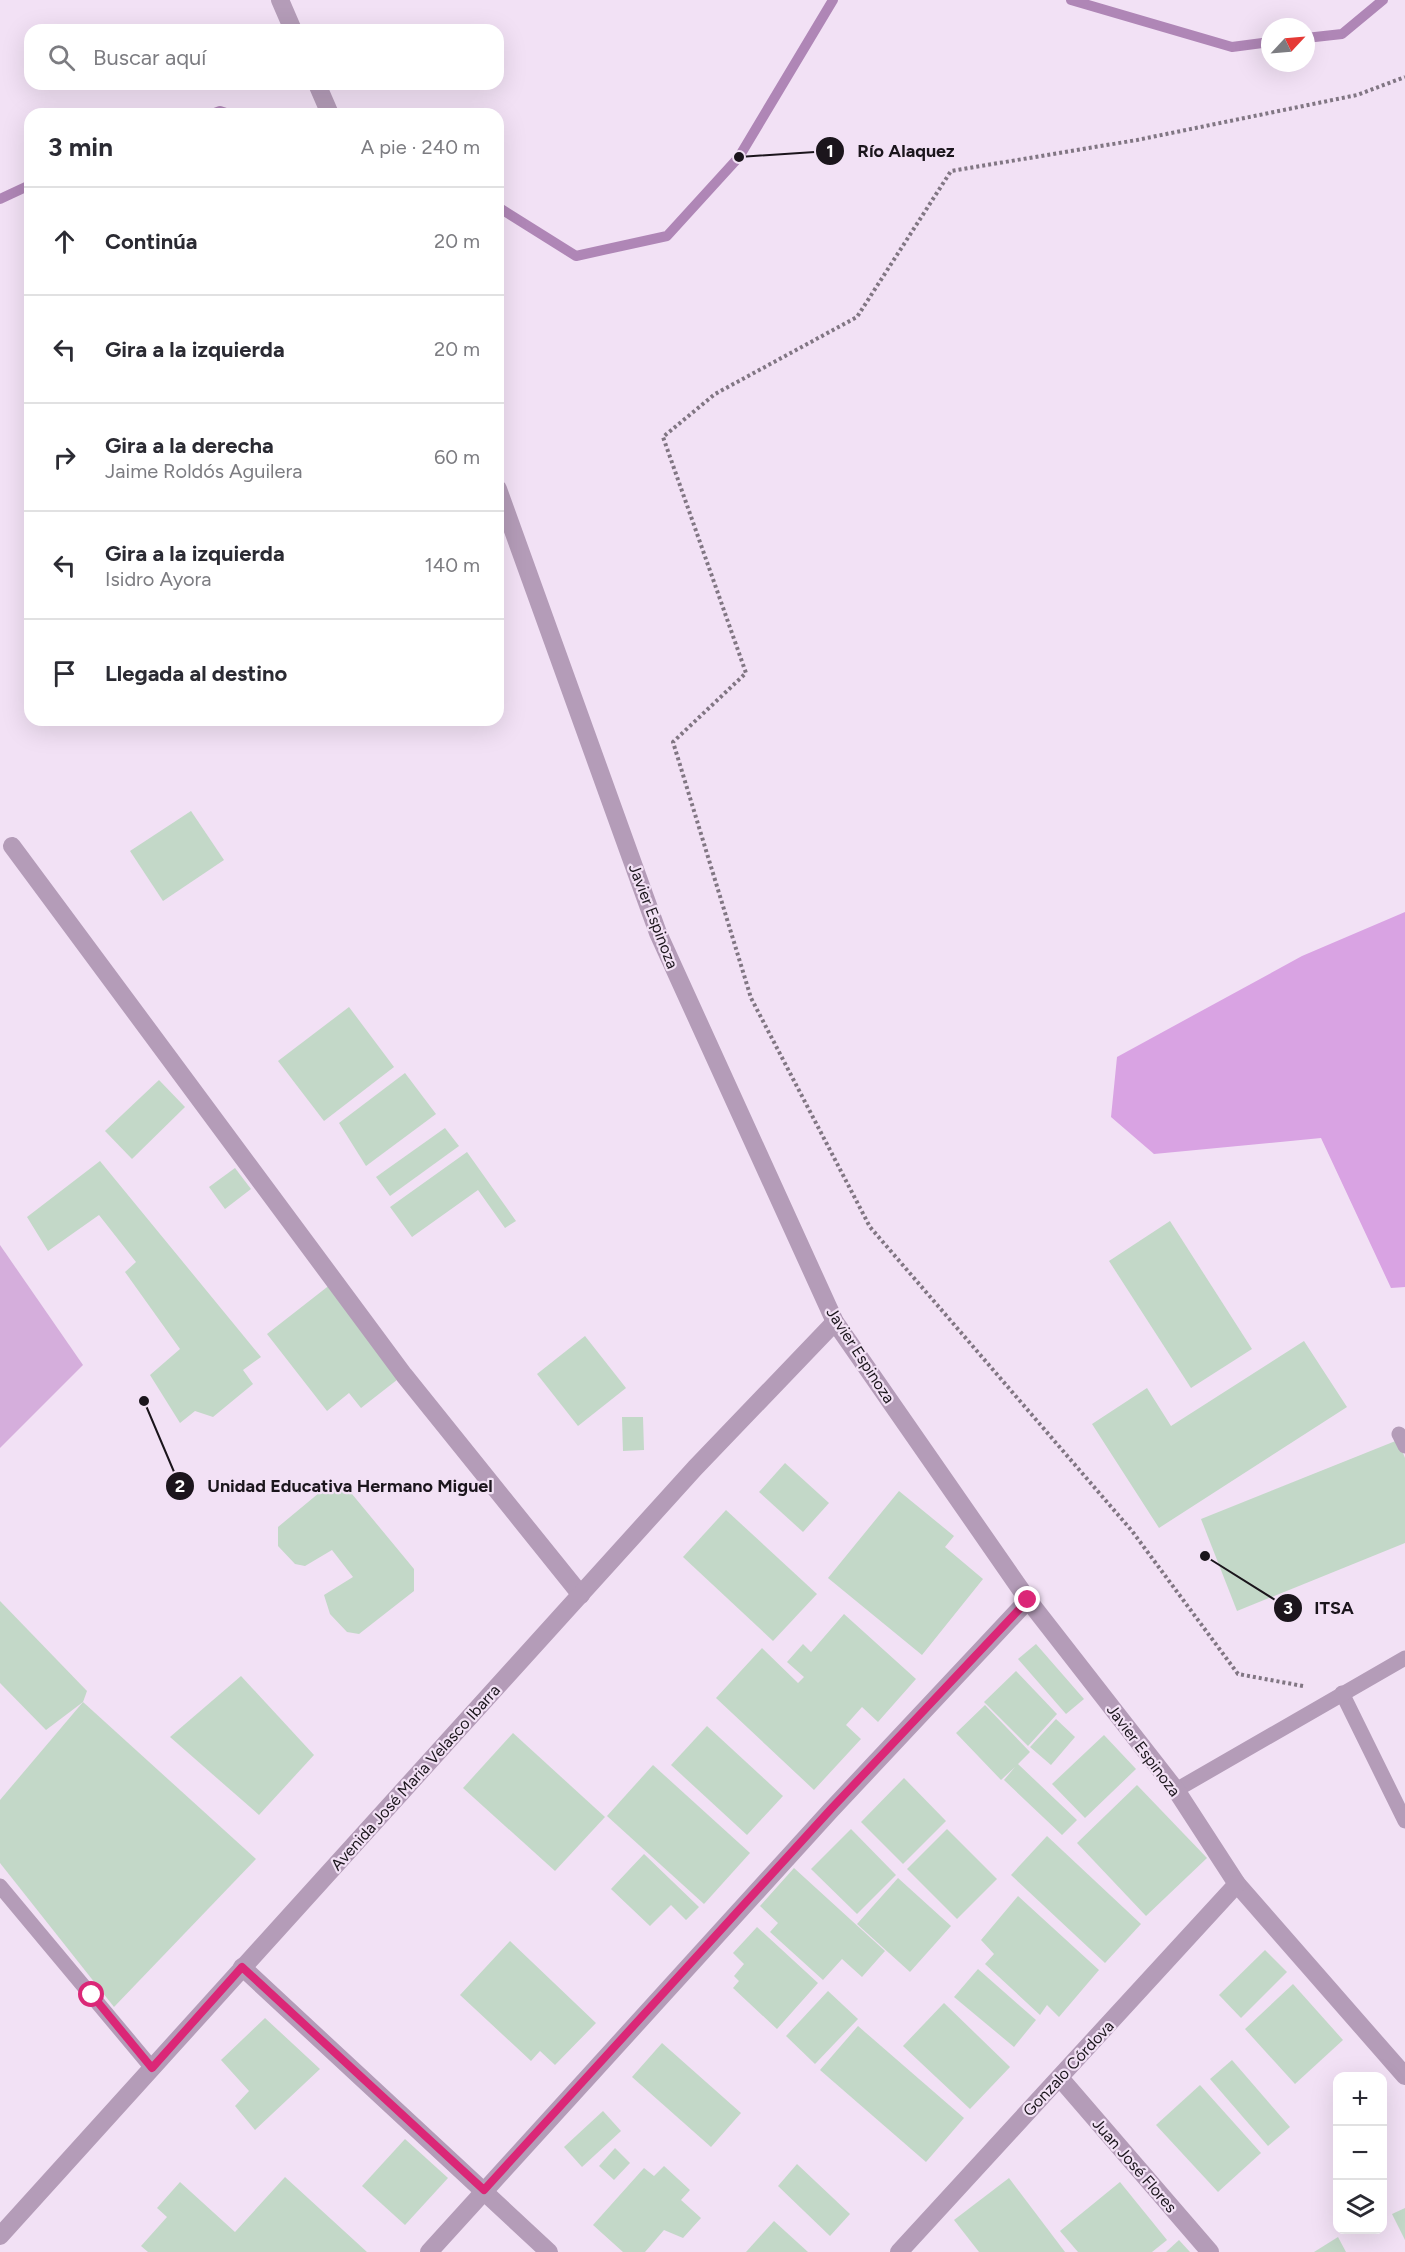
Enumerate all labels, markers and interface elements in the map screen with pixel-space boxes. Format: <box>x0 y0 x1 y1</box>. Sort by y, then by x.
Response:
north arrow <box>1261 18 1315 72</box>
search box <box>24 24 504 90</box>
icon: search <box>45 41 78 74</box>
text: Buscar aquí <box>93 44 206 71</box>
text: 3 min <box>48 131 113 163</box>
callout: Río Alaquez <box>815 133 967 169</box>
text: A pie · 240 m <box>361 135 480 159</box>
text: 1 <box>826 140 834 162</box>
text: Río Alaquez <box>857 140 955 162</box>
icon: ahead <box>48 225 81 258</box>
text: Continúa <box>105 228 198 255</box>
text: 20 m <box>434 229 480 253</box>
icon: left <box>48 333 81 366</box>
text: Gira a la izquierda <box>105 336 285 363</box>
text: 20 m <box>434 337 480 361</box>
text: Gira a la derecha <box>105 432 274 459</box>
icon: right <box>48 441 81 474</box>
text: 60 m <box>434 445 480 469</box>
text: Jaime Roldós Aguilera <box>105 459 302 483</box>
text: Gira a la izquierda <box>105 540 285 567</box>
icon: left <box>48 549 81 582</box>
text: 140 m <box>425 553 480 577</box>
text: Isidro Ayora <box>105 567 212 591</box>
icon: arrive <box>48 657 81 690</box>
text: Llegada al destino <box>105 660 287 687</box>
street label: Javier Espinoza <box>625 861 682 971</box>
street label: Javier Espinoza <box>822 1304 899 1407</box>
callout: Unidad Educativa Hermano Miguel <box>165 1468 505 1504</box>
text: 2 <box>175 1475 185 1497</box>
text: Unidad Educativa Hermano Miguel <box>207 1475 493 1497</box>
route end <box>1014 1586 1040 1612</box>
callout: ITSA <box>1273 1590 1366 1626</box>
text: 3 <box>1283 1597 1293 1619</box>
text: ITSA <box>1314 1597 1354 1619</box>
street label: Avenida José Maria Velasco Ibarra <box>327 1681 504 1874</box>
street label: Javier Espinoza <box>1103 1700 1185 1800</box>
route start <box>78 1981 104 2007</box>
street label: Gonzalo Córdova <box>1019 2016 1118 2120</box>
map controls <box>1333 2072 1387 2234</box>
button: + <box>1333 2072 1387 2126</box>
street label: Juan José Flores <box>1088 2114 1181 2216</box>
button: − <box>1333 2126 1387 2180</box>
button: layers <box>1333 2180 1387 2234</box>

